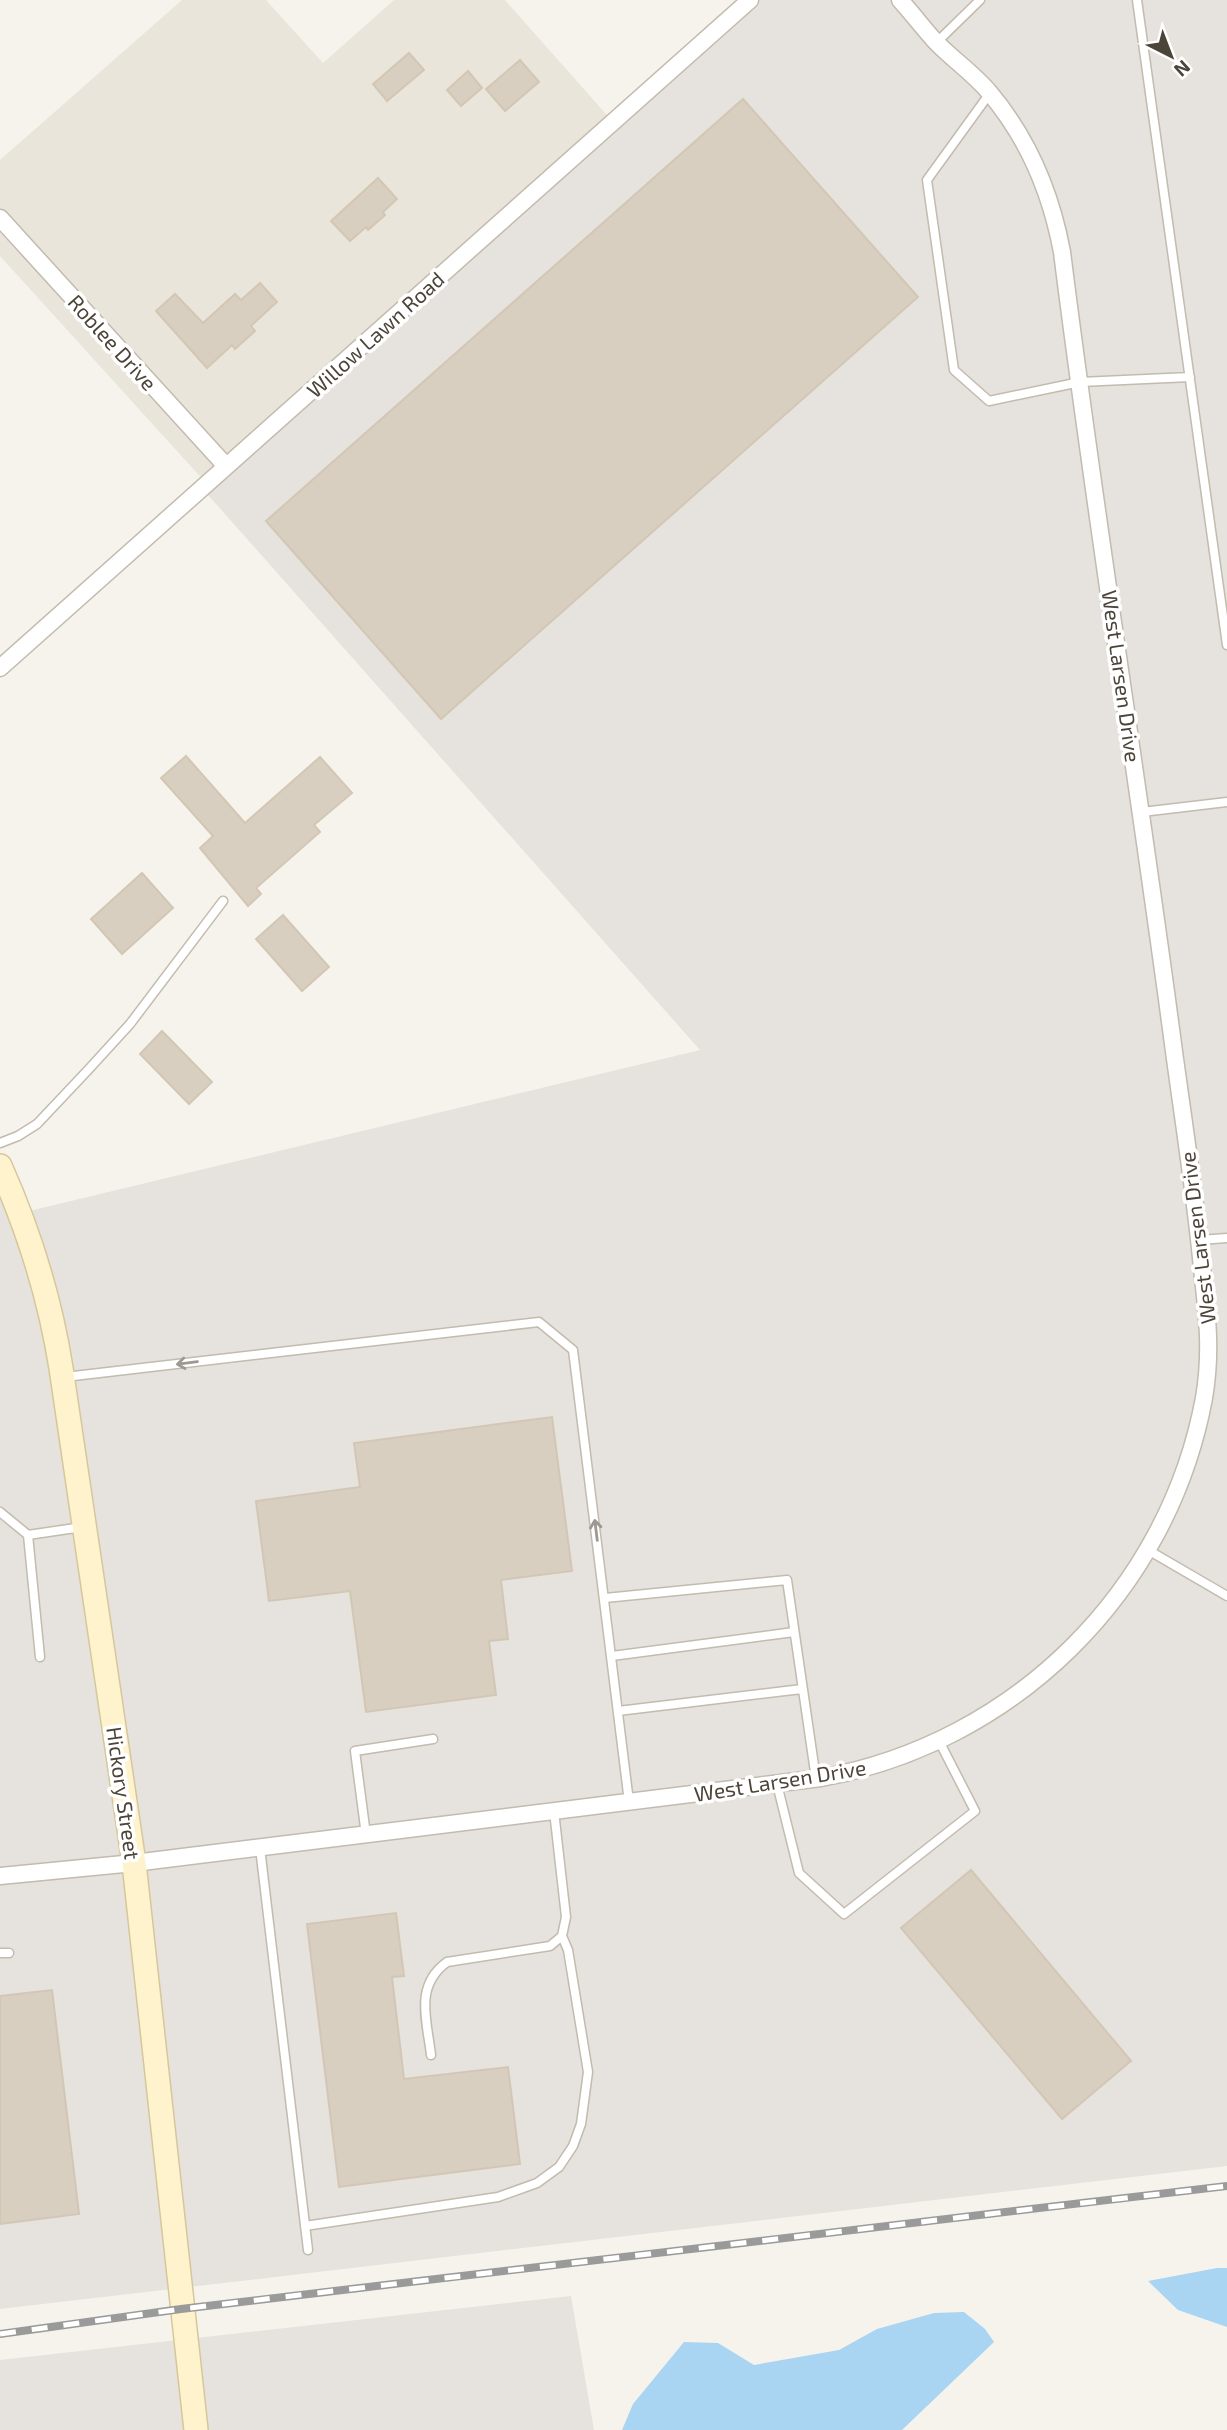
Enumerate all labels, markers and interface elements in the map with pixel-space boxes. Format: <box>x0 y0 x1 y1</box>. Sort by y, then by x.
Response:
north arrow <box>1136 21 1206 91</box>
text: N <box>1170 56 1196 82</box>
street label: Willow Lawn Road <box>301 266 449 402</box>
street label: Roblee Drive <box>64 289 162 395</box>
street label: West Larsen Drive <box>1098 588 1146 764</box>
street label: West Larsen Drive <box>1174 1150 1220 1326</box>
one-way arrow <box>176 1356 199 1369</box>
one-way arrow <box>590 1519 603 1542</box>
street label: Hickory Street <box>102 1725 146 1861</box>
street label: West Larsen Drive <box>692 1754 868 1806</box>

